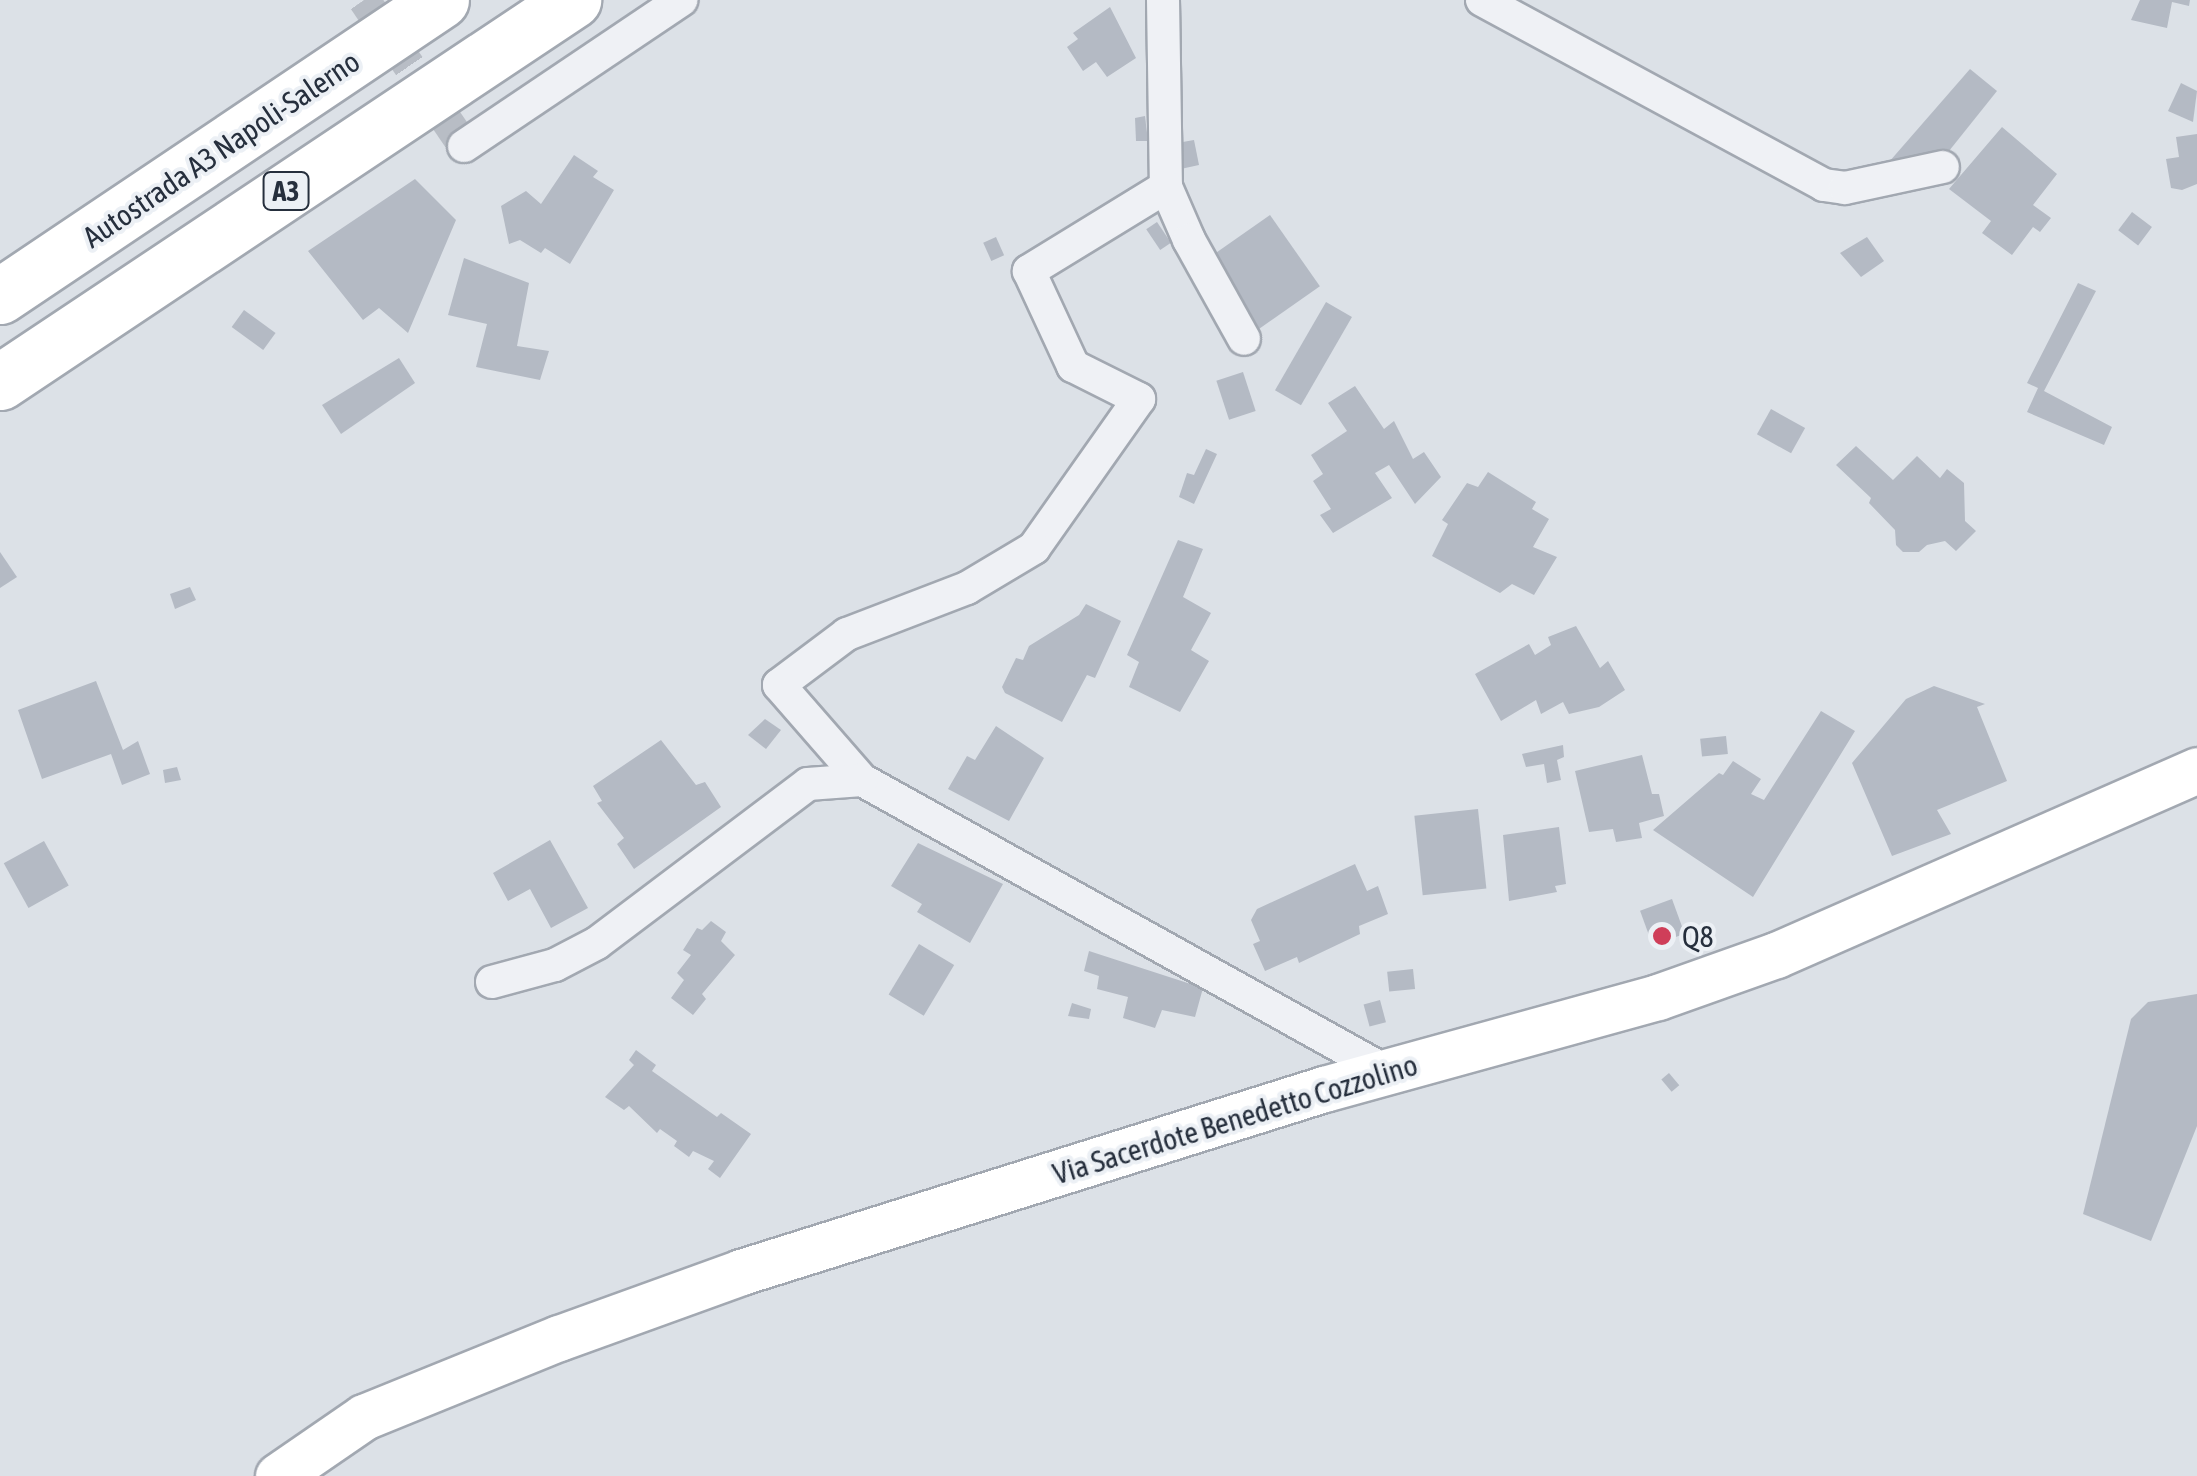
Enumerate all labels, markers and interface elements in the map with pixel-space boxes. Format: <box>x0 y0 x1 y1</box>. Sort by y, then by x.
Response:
street label: Autostrada A3 Napoli-Salerno <box>76 43 366 255</box>
road number: A3 <box>261 168 311 214</box>
place label: Q8 <box>1682 918 1714 954</box>
marker: Q8 <box>1651 925 1673 947</box>
street label: Via Sacerdote Benedetto Cozzolino <box>1048 1046 1422 1192</box>

